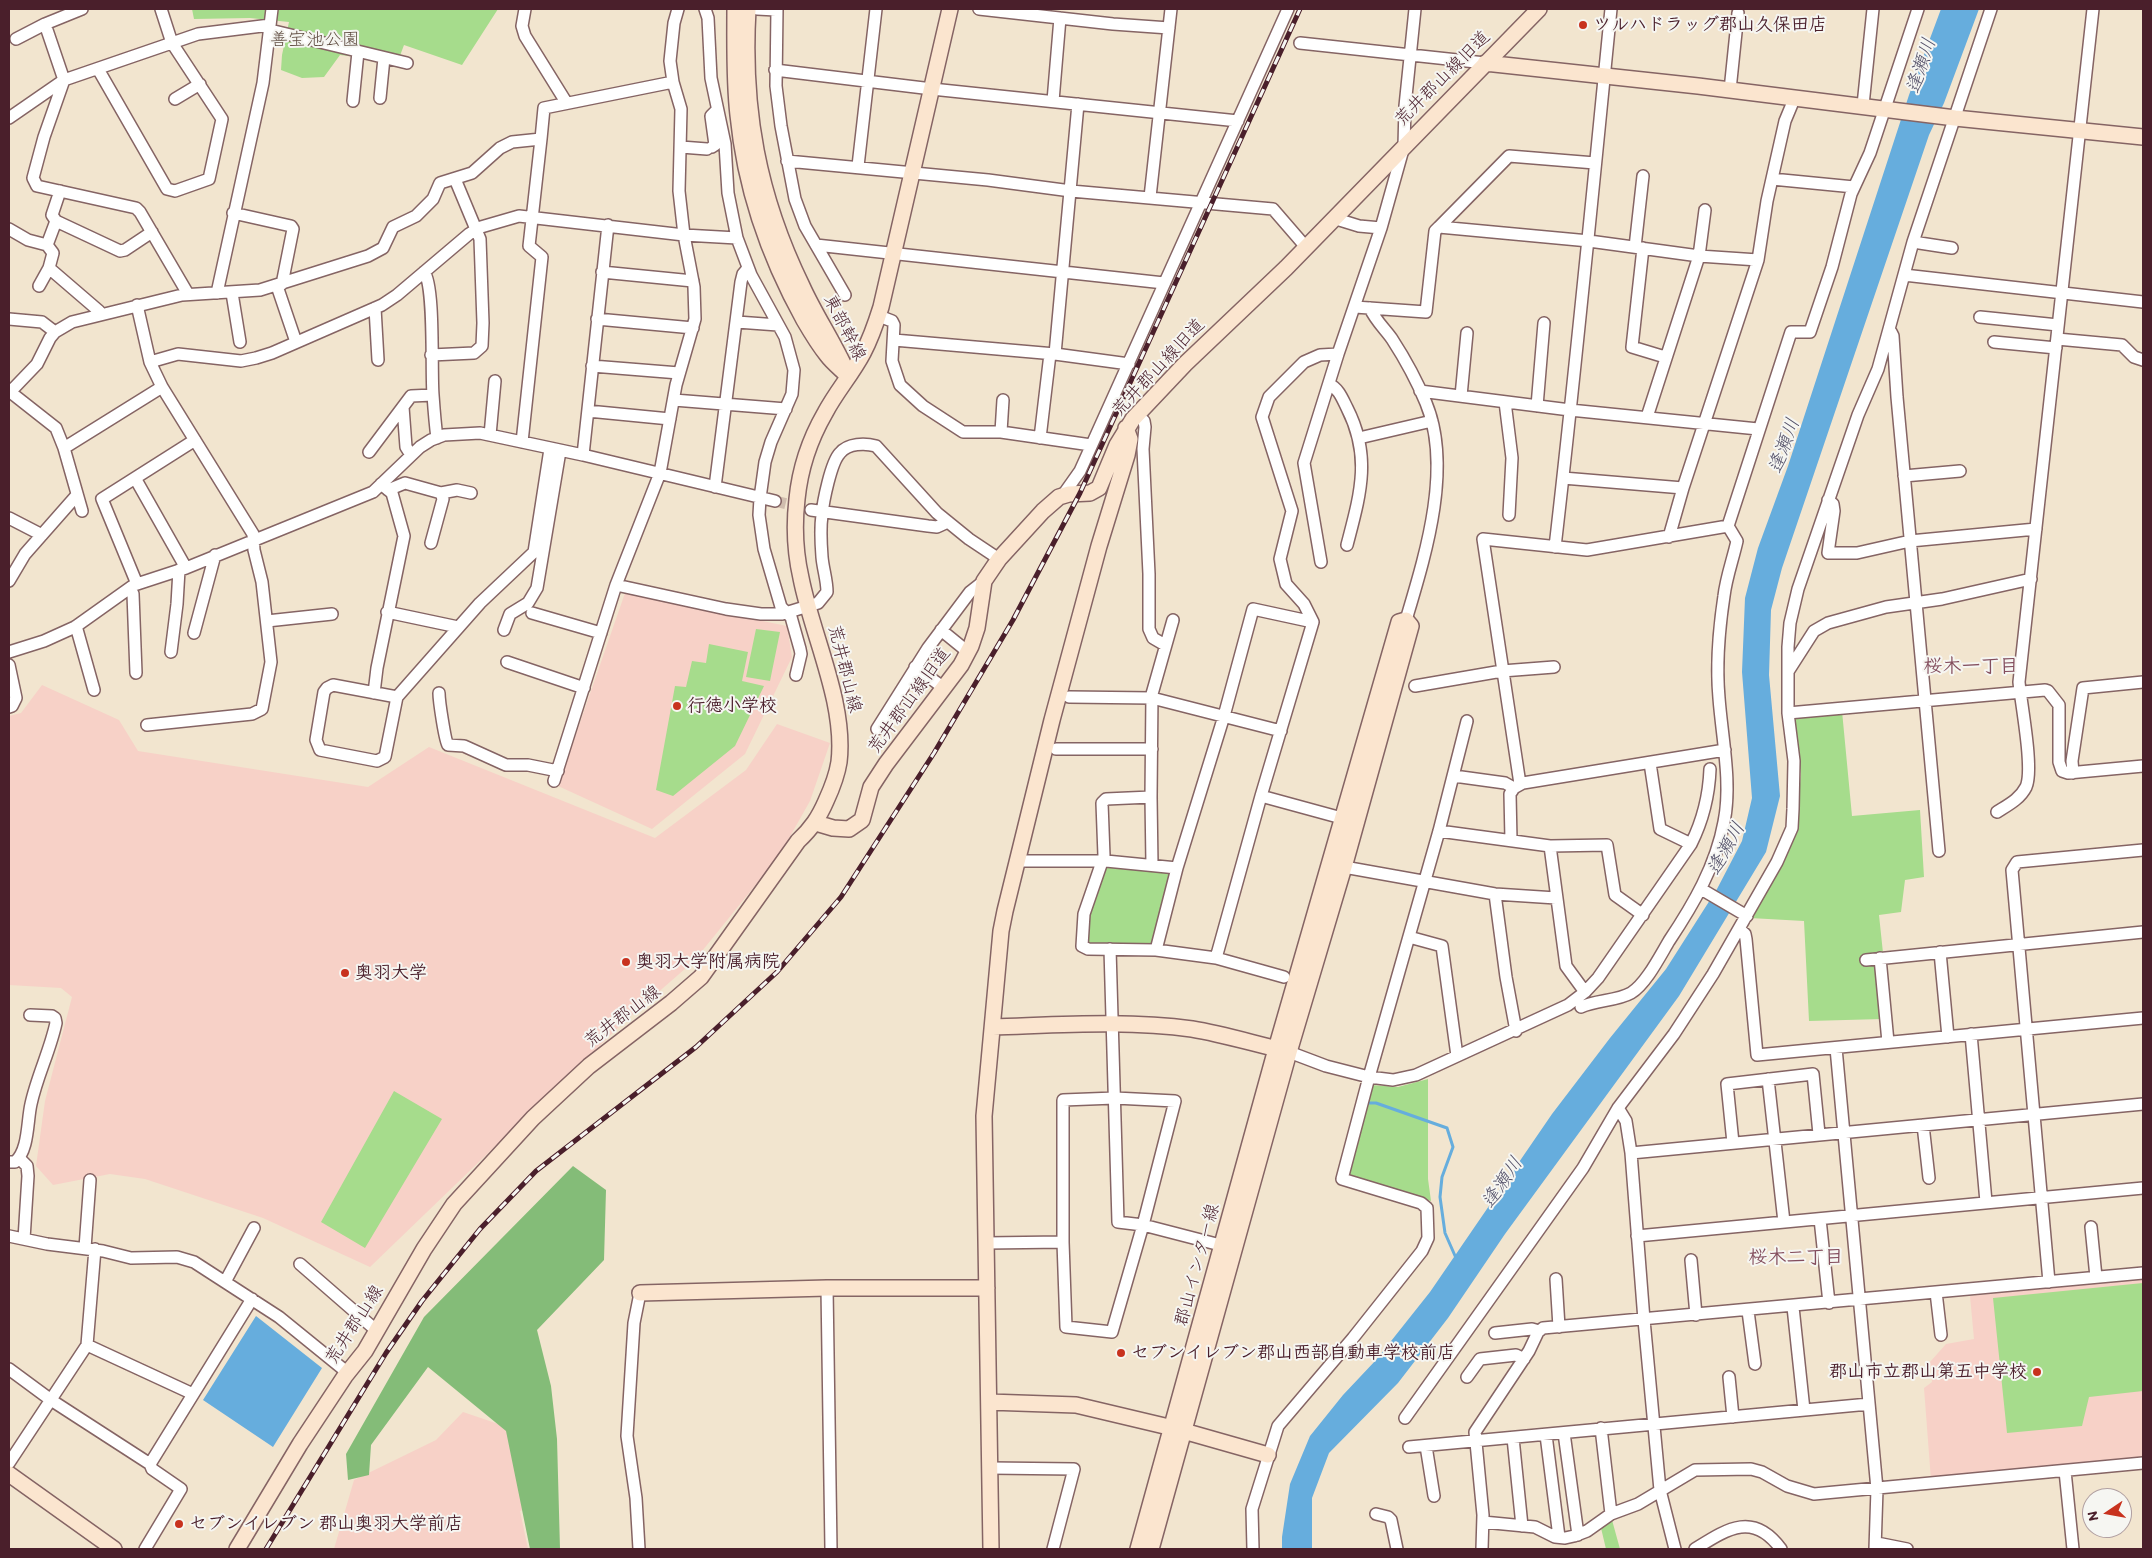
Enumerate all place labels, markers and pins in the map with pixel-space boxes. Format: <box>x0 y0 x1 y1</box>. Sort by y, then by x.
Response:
place label: ツルハドラッグ郡山久保田店 <box>1593 14 1827 36</box>
marker: ツルハドラッグ郡山久保田店 <box>1577 19 1589 31</box>
place label: 行徳小学校 <box>687 695 777 717</box>
marker: 行徳小学校 <box>671 700 683 712</box>
place label: 奥羽大学附属病院 <box>636 951 780 973</box>
marker: 奥羽大学附属病院 <box>620 956 632 968</box>
place label: 奥羽大学 <box>355 962 427 984</box>
marker: 奥羽大学 <box>339 967 351 979</box>
place label: セブンイレブン郡山西部自動車学校前店 <box>1131 1342 1455 1364</box>
marker: セブンイレブン郡山西部自動車学校前店 <box>1115 1347 1127 1359</box>
place label: 郡山市立郡山第五中学校 <box>1829 1361 2027 1383</box>
marker: 郡山市立郡山第五中学校 <box>2031 1366 2043 1378</box>
place label: セブンイレブン 郡山奥羽大学前店 <box>189 1513 463 1535</box>
marker: セブンイレブン 郡山奥羽大学前店 <box>173 1518 185 1530</box>

